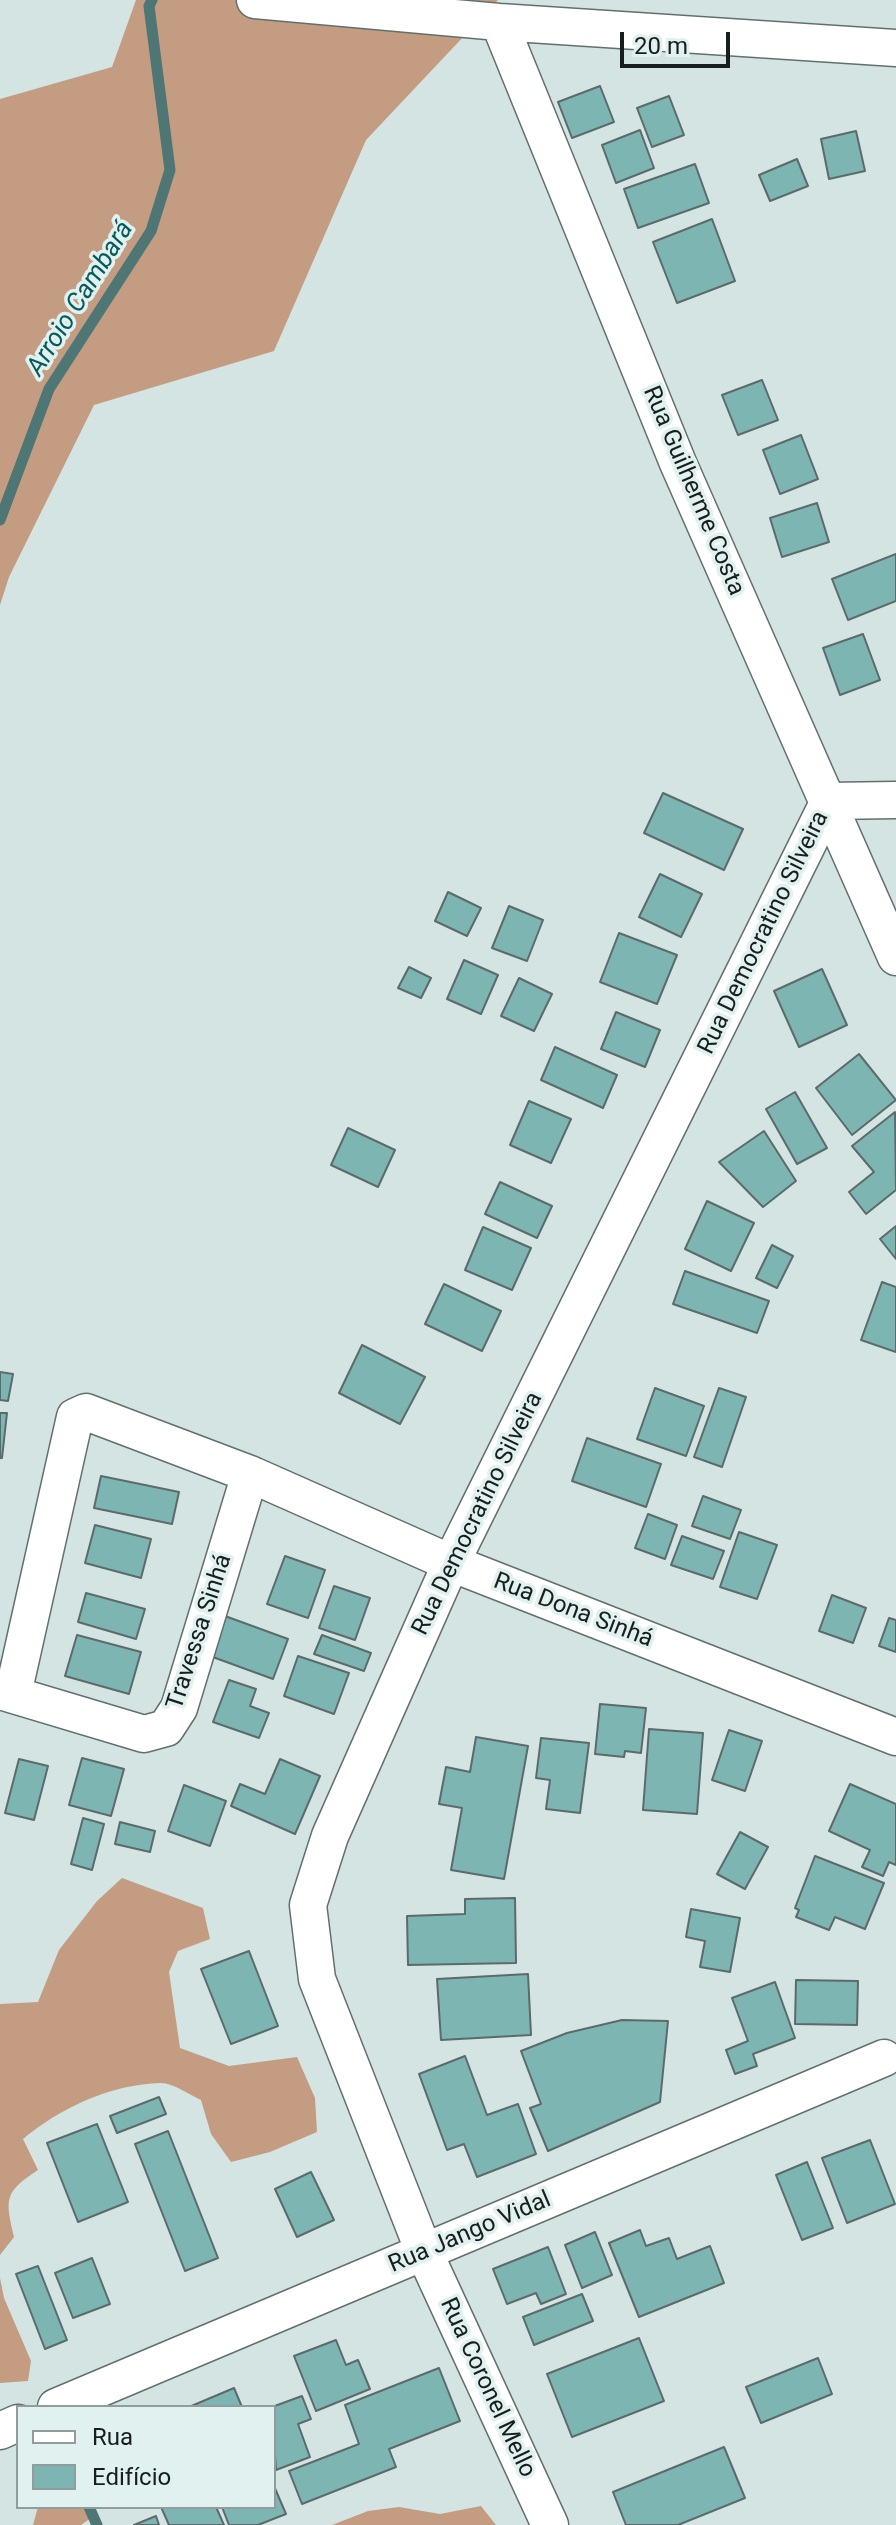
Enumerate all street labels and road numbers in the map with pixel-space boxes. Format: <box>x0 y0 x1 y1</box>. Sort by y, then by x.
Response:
street label: Rua Guilherme Costa <box>636 382 750 600</box>
street label: Rua Democratino Silveira <box>693 807 835 1059</box>
street label: Rua Democratino Silveira <box>407 1388 549 1640</box>
street label: Travessa Sinhá <box>161 1551 239 1713</box>
street label: Rua Dona Sinhá <box>489 1567 657 1655</box>
street label: Rua Jango Vidal <box>385 2186 555 2280</box>
street label: Rua Coronel Mello <box>433 2294 541 2482</box>

